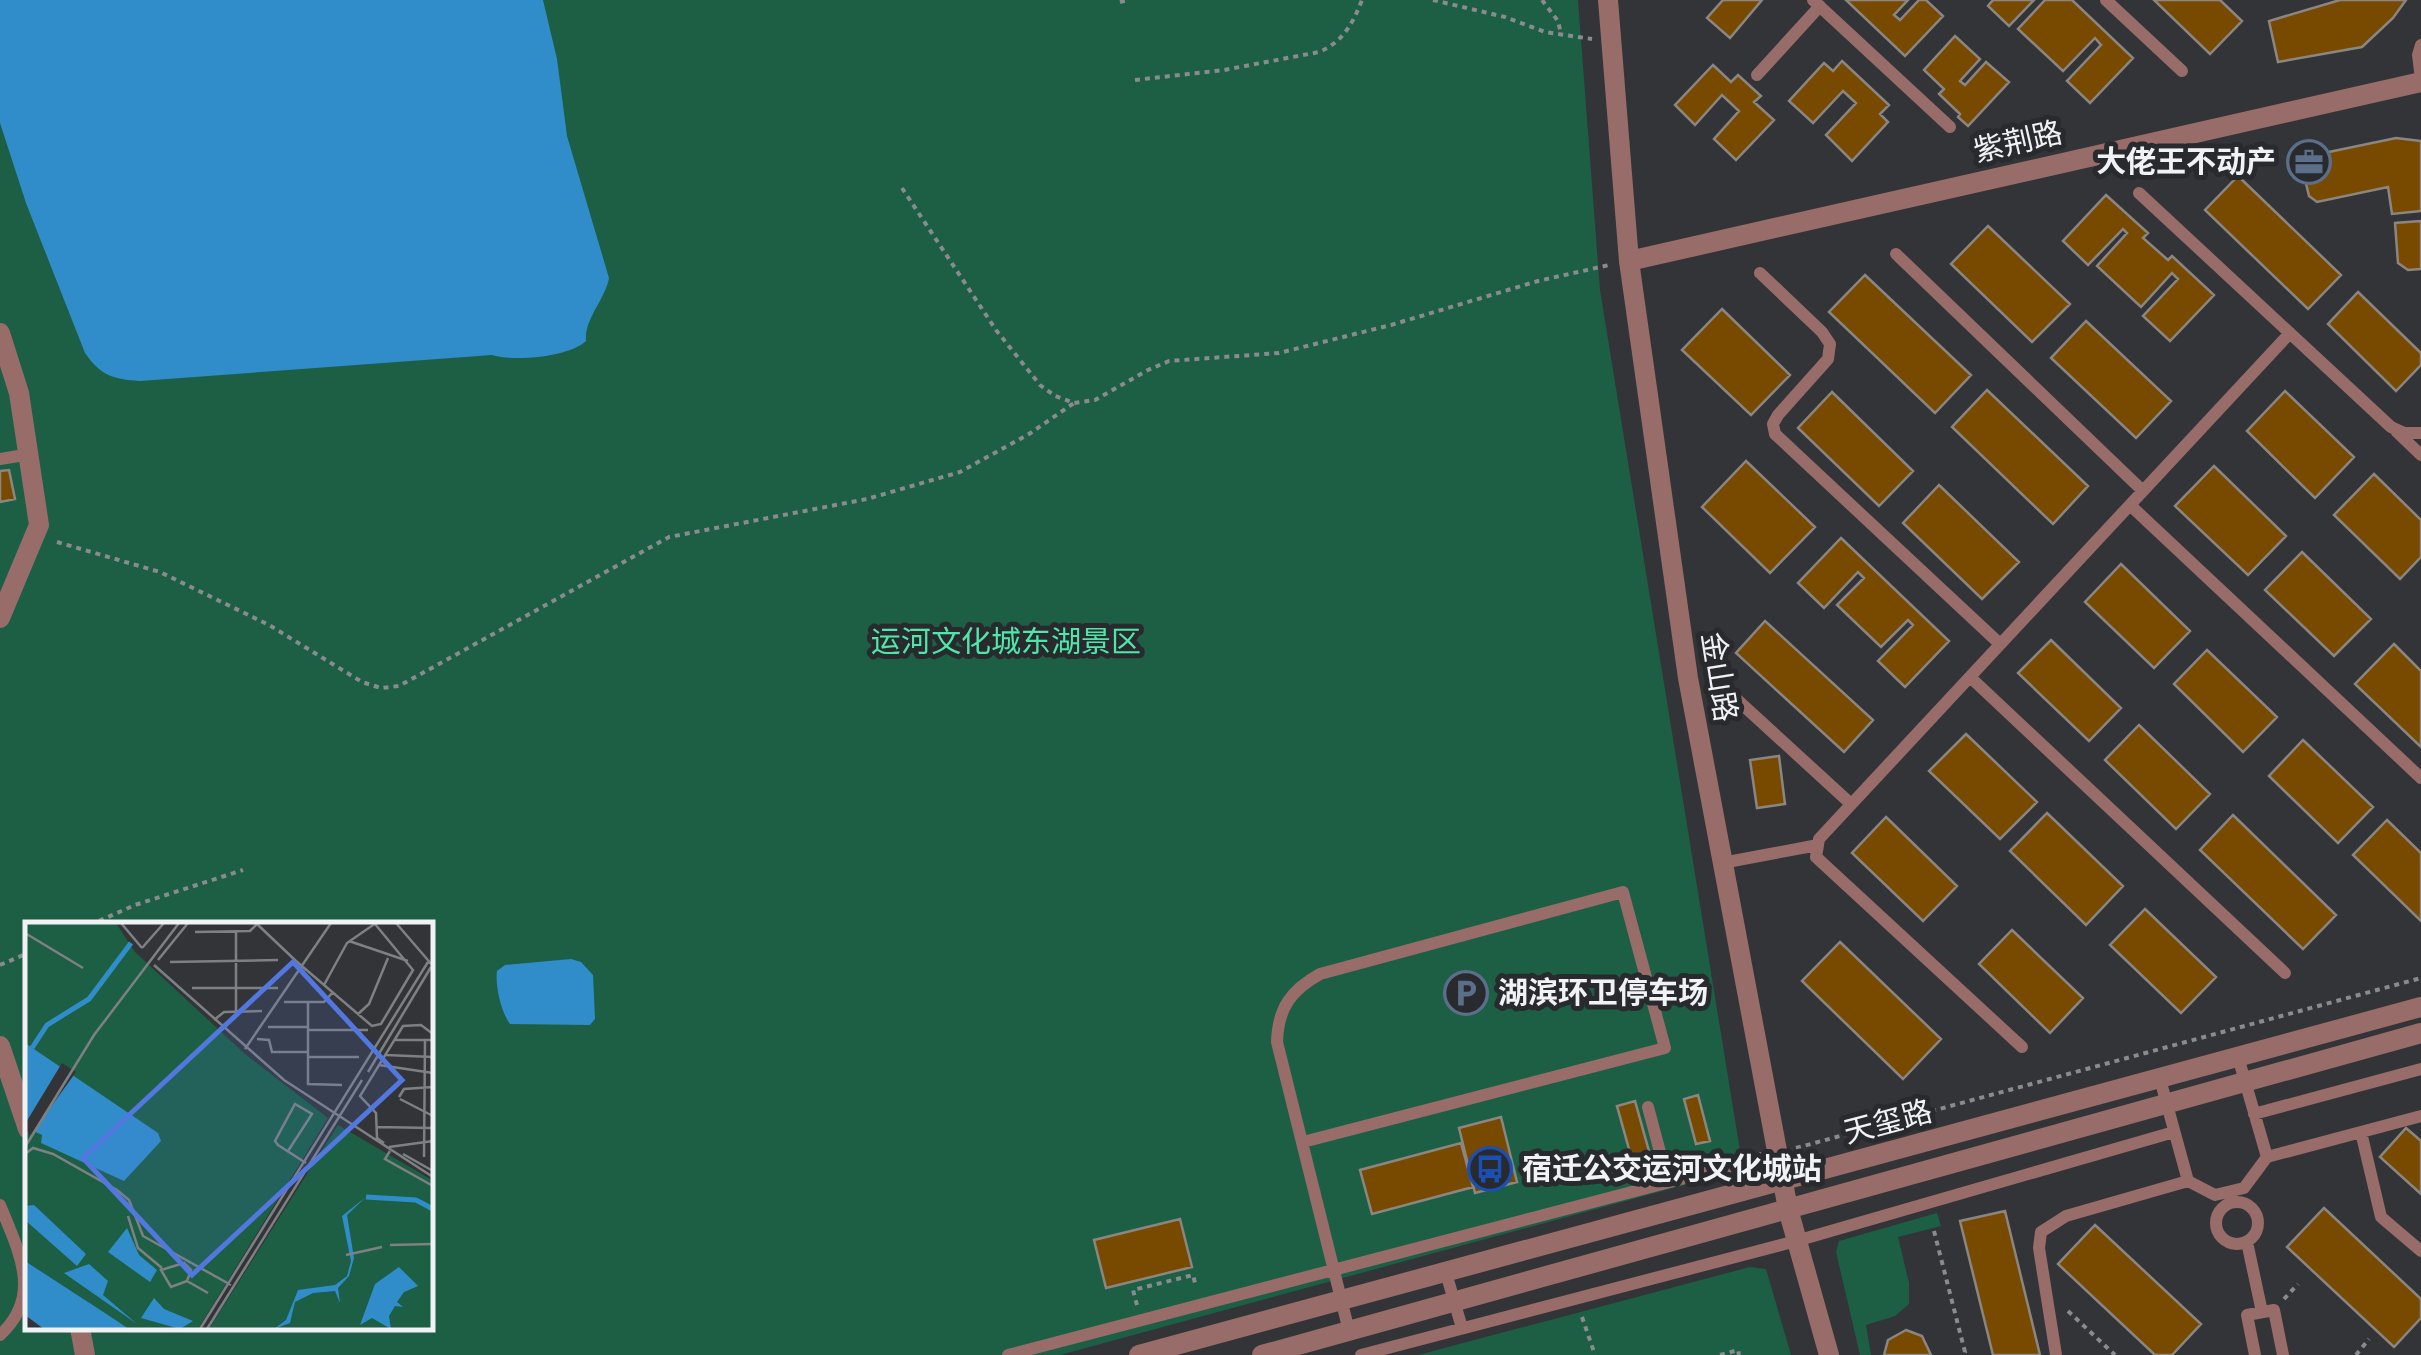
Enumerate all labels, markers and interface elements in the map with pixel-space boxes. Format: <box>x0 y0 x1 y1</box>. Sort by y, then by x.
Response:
street label: 紫荆路 <box>1969 108 2067 174</box>
place label: 大佬王不动产 <box>2096 138 2276 184</box>
office icon: 大佬王不动产 <box>2286 139 2332 185</box>
park label: 运河文化城东湖景区 <box>871 618 1141 664</box>
street label: 金山路 <box>1690 629 1750 725</box>
inset map <box>25 922 432 1330</box>
place label: 湖滨环卫停车场 <box>1498 969 1708 1015</box>
parking icon: 湖滨环卫停车场 <box>1443 970 1489 1016</box>
street label: 天玺路 <box>1838 1087 1937 1155</box>
place label: 宿迁公交运河文化城站 <box>1522 1145 1822 1191</box>
bus stop icon: 宿迁公交运河文化城站 <box>1467 1146 1513 1192</box>

